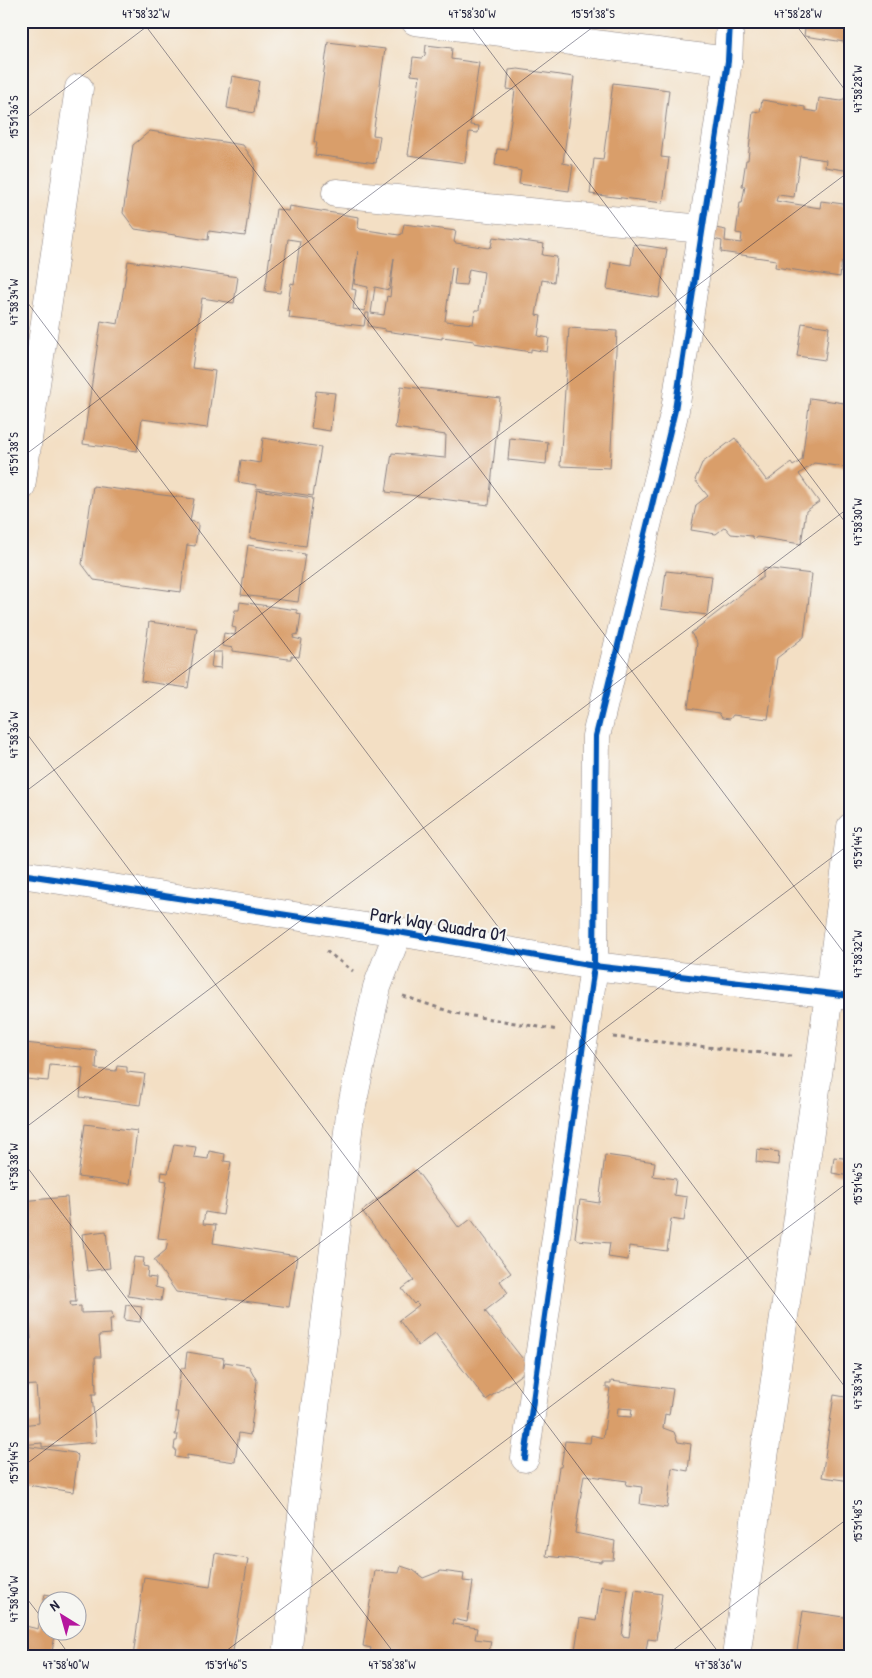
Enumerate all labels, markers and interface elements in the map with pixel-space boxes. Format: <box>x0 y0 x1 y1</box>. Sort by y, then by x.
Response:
text: 47°58'32"W <box>122 5 170 22</box>
text: 47°58'30"W <box>448 5 496 22</box>
text: 15°51'38"S <box>571 5 615 22</box>
text: 47°58'28"W <box>774 5 822 22</box>
text: 47°58'28"W <box>849 65 866 113</box>
text: 15°51'36"S <box>5 95 22 138</box>
text: 47°58'34"W <box>5 278 22 325</box>
text: 15°51'38"S <box>5 432 22 476</box>
text: 47°58'30"W <box>849 498 866 546</box>
text: 47°58'36"W <box>5 711 22 758</box>
text: 15°51'44"S <box>849 827 866 869</box>
street label: Park Way Quadra 01 <box>368 900 508 948</box>
text: 47°58'32"W <box>849 930 866 978</box>
text: 47°58'38"W <box>5 1143 22 1191</box>
text: 15°51'46"S <box>849 1162 866 1205</box>
text: 47°58'34"W <box>849 1362 866 1409</box>
text: 15°51'44"S <box>5 1442 22 1484</box>
text: 15°51'48"S <box>849 1499 866 1542</box>
text: 47°58'40"W <box>5 1575 22 1622</box>
north arrow <box>38 1590 88 1640</box>
text: N <box>45 1595 63 1615</box>
text: 47°58'40"W <box>43 1656 90 1673</box>
text: 15°51'46"S <box>205 1656 248 1673</box>
text: 47°58'38"W <box>368 1656 416 1673</box>
text: 47°58'36"W <box>695 1656 742 1673</box>

